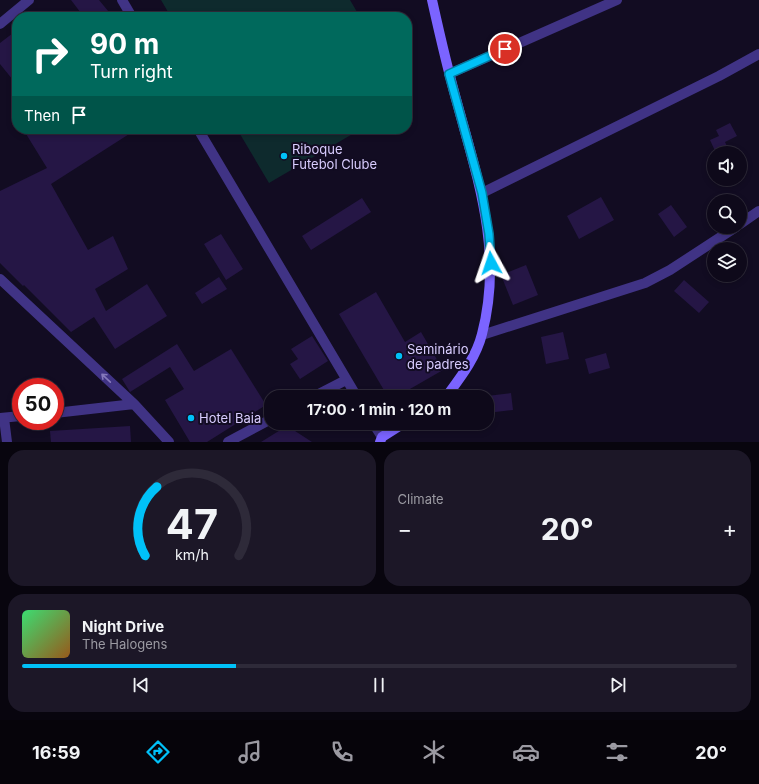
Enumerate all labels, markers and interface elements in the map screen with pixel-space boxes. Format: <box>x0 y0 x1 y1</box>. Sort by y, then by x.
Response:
text: 90 m <box>90 27 159 61</box>
icon: right <box>24 28 76 80</box>
pin <box>488 32 522 66</box>
icon: arrive <box>494 38 516 60</box>
text: Turn right <box>90 61 173 82</box>
icon: arrive <box>68 104 90 126</box>
text: Then <box>24 106 60 125</box>
place label: Riboque Futebol Clube <box>292 141 377 172</box>
map controls <box>707 146 747 282</box>
button: sound <box>707 146 747 186</box>
marker: Riboque Futebol Clube <box>279 151 289 161</box>
button: search <box>707 194 747 234</box>
position arrow <box>470 242 512 284</box>
button: layers <box>707 242 747 282</box>
place label: Seminário de padres <box>407 341 469 372</box>
marker: Seminário de padres <box>394 351 404 361</box>
one-way arrow <box>101 374 111 383</box>
speed limit sign: 50 <box>12 378 64 430</box>
text: 17:00 · 1 min · 120 m <box>307 400 451 419</box>
place label: Hotel Baia <box>199 410 261 426</box>
marker: Hotel Baia <box>186 413 196 423</box>
text: Climate <box>398 491 444 507</box>
text: 47 <box>166 499 218 549</box>
text: 20° <box>541 511 594 547</box>
text: − <box>398 516 412 542</box>
text: + <box>722 516 737 542</box>
text: km/h <box>175 546 209 563</box>
text: Night Drive <box>82 617 164 636</box>
text: The Halogens <box>82 636 167 652</box>
icon: previous <box>130 674 152 696</box>
icon: pause <box>368 674 390 696</box>
icon: next <box>607 674 629 696</box>
icon: directions <box>144 738 172 766</box>
icon: music <box>236 738 264 766</box>
icon: phone <box>328 738 356 766</box>
icon: climate <box>420 738 448 766</box>
icon: car <box>512 738 540 766</box>
icon: filters <box>603 738 631 766</box>
text: 16:59 <box>32 742 81 763</box>
text: 20° <box>695 742 727 763</box>

